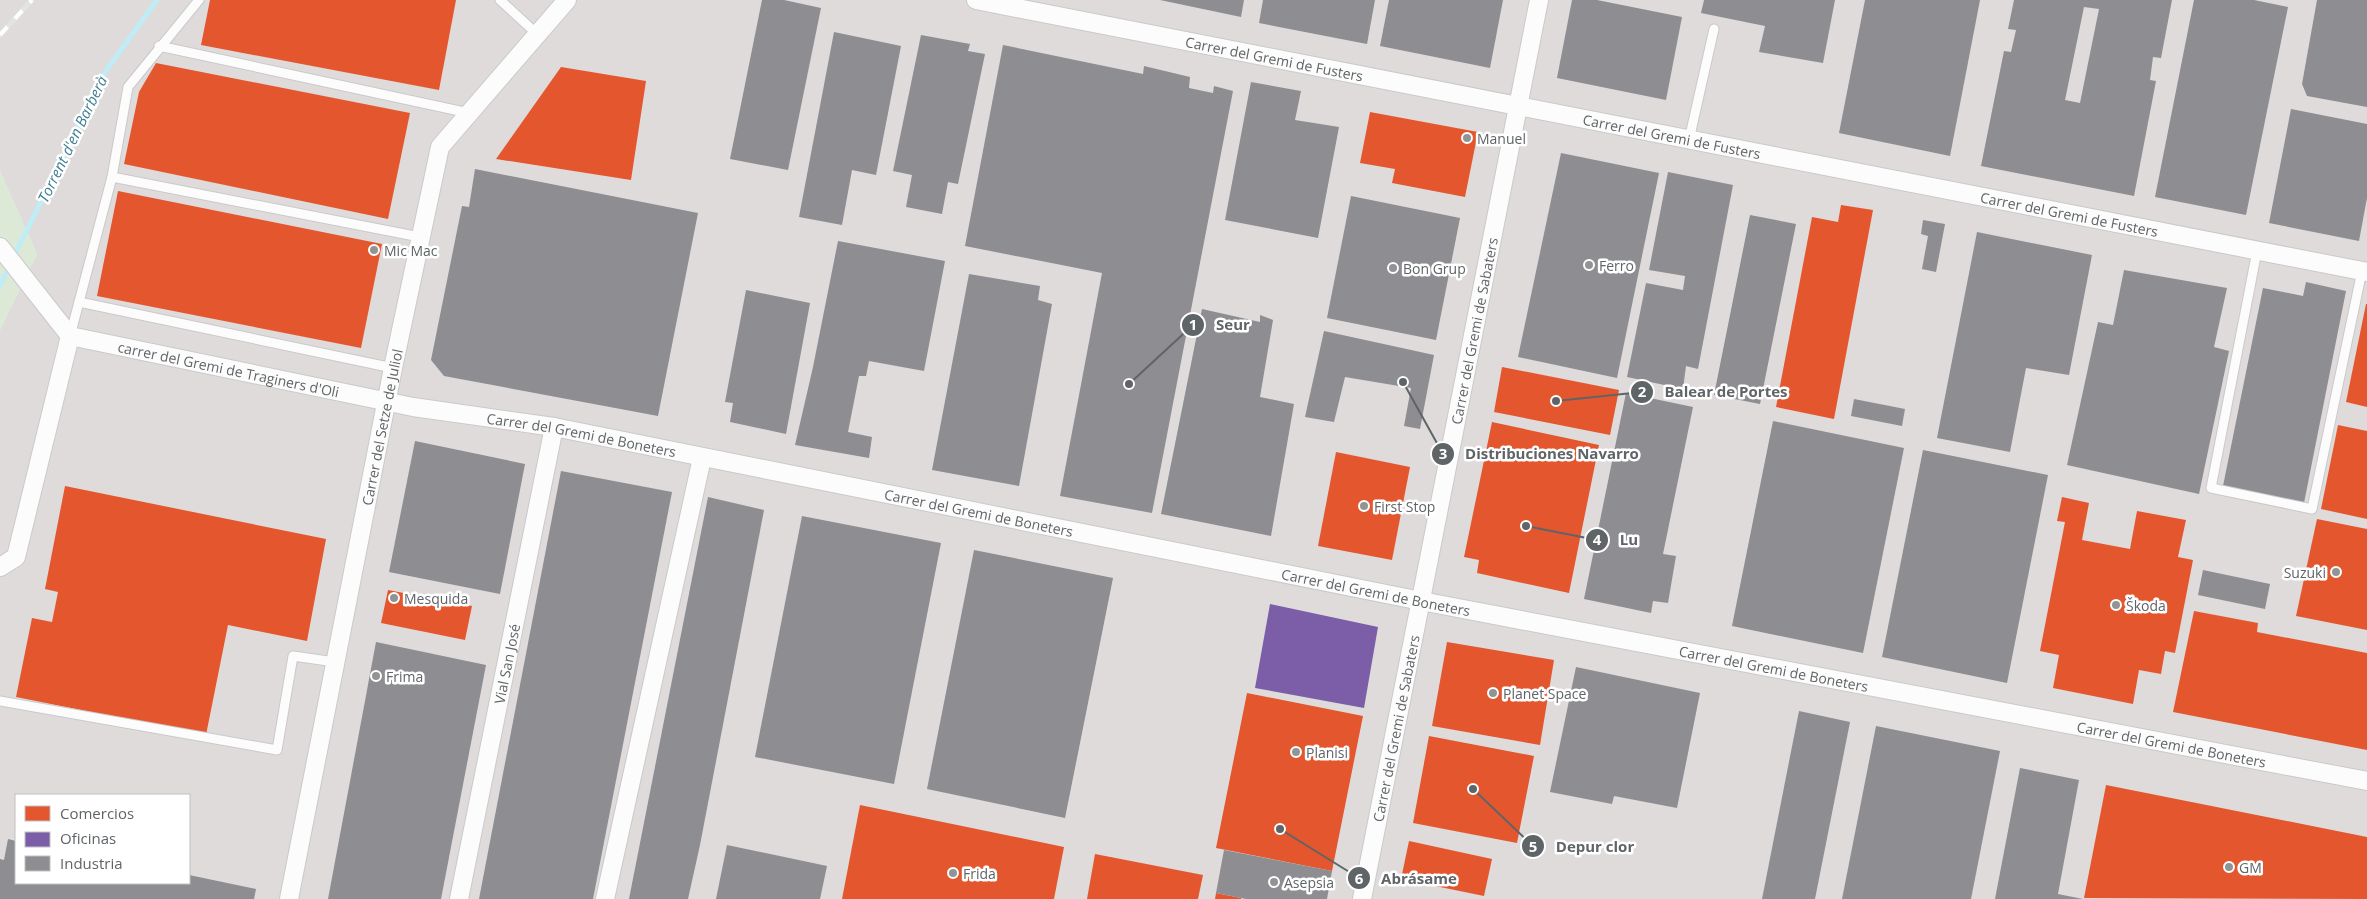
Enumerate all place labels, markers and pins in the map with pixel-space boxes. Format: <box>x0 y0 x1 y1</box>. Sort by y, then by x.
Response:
place label: Manuel <box>1477 129 1526 148</box>
marker: Manuel <box>1461 132 1473 144</box>
place label: Mic Mac <box>384 241 438 260</box>
marker: Mic Mac <box>368 244 380 256</box>
place label: Ferro <box>1599 256 1634 275</box>
place label: Bon Grup <box>1403 259 1466 278</box>
marker: Ferro <box>1583 259 1595 271</box>
marker: Bon Grup <box>1387 262 1399 274</box>
callout: Seur <box>1181 310 1259 340</box>
callout: Balear de Portes <box>1629 377 1797 407</box>
callout: Distribuciones Navarro <box>1431 439 1649 469</box>
place label: First Stop <box>1374 497 1435 516</box>
marker: First Stop <box>1358 500 1370 512</box>
callout: Lu <box>1585 525 1648 555</box>
place label: Suzuki <box>2284 563 2326 582</box>
marker: Suzuki <box>2330 566 2342 578</box>
place label: Mesquida <box>404 589 468 608</box>
marker: Mesquida <box>388 592 400 604</box>
place label: Škoda <box>2126 596 2166 615</box>
marker: Škoda <box>2110 599 2122 611</box>
place label: Frima <box>386 667 423 686</box>
marker: Frima <box>370 670 382 682</box>
place label: Planet Space <box>1503 684 1587 703</box>
marker: Planet Space <box>1487 687 1499 699</box>
place label: Planisi <box>1306 743 1348 762</box>
marker: Planisi <box>1290 746 1302 758</box>
callout: Depur clor <box>1520 831 1644 861</box>
place label: GM <box>2239 858 2262 877</box>
marker: GM <box>2223 861 2235 873</box>
callout: Abrásame <box>1346 863 1467 893</box>
place label: Frida <box>963 864 996 883</box>
marker: Frida <box>947 867 959 879</box>
place label: Asepsia <box>1284 873 1334 892</box>
marker: Asepsia <box>1268 876 1280 888</box>

